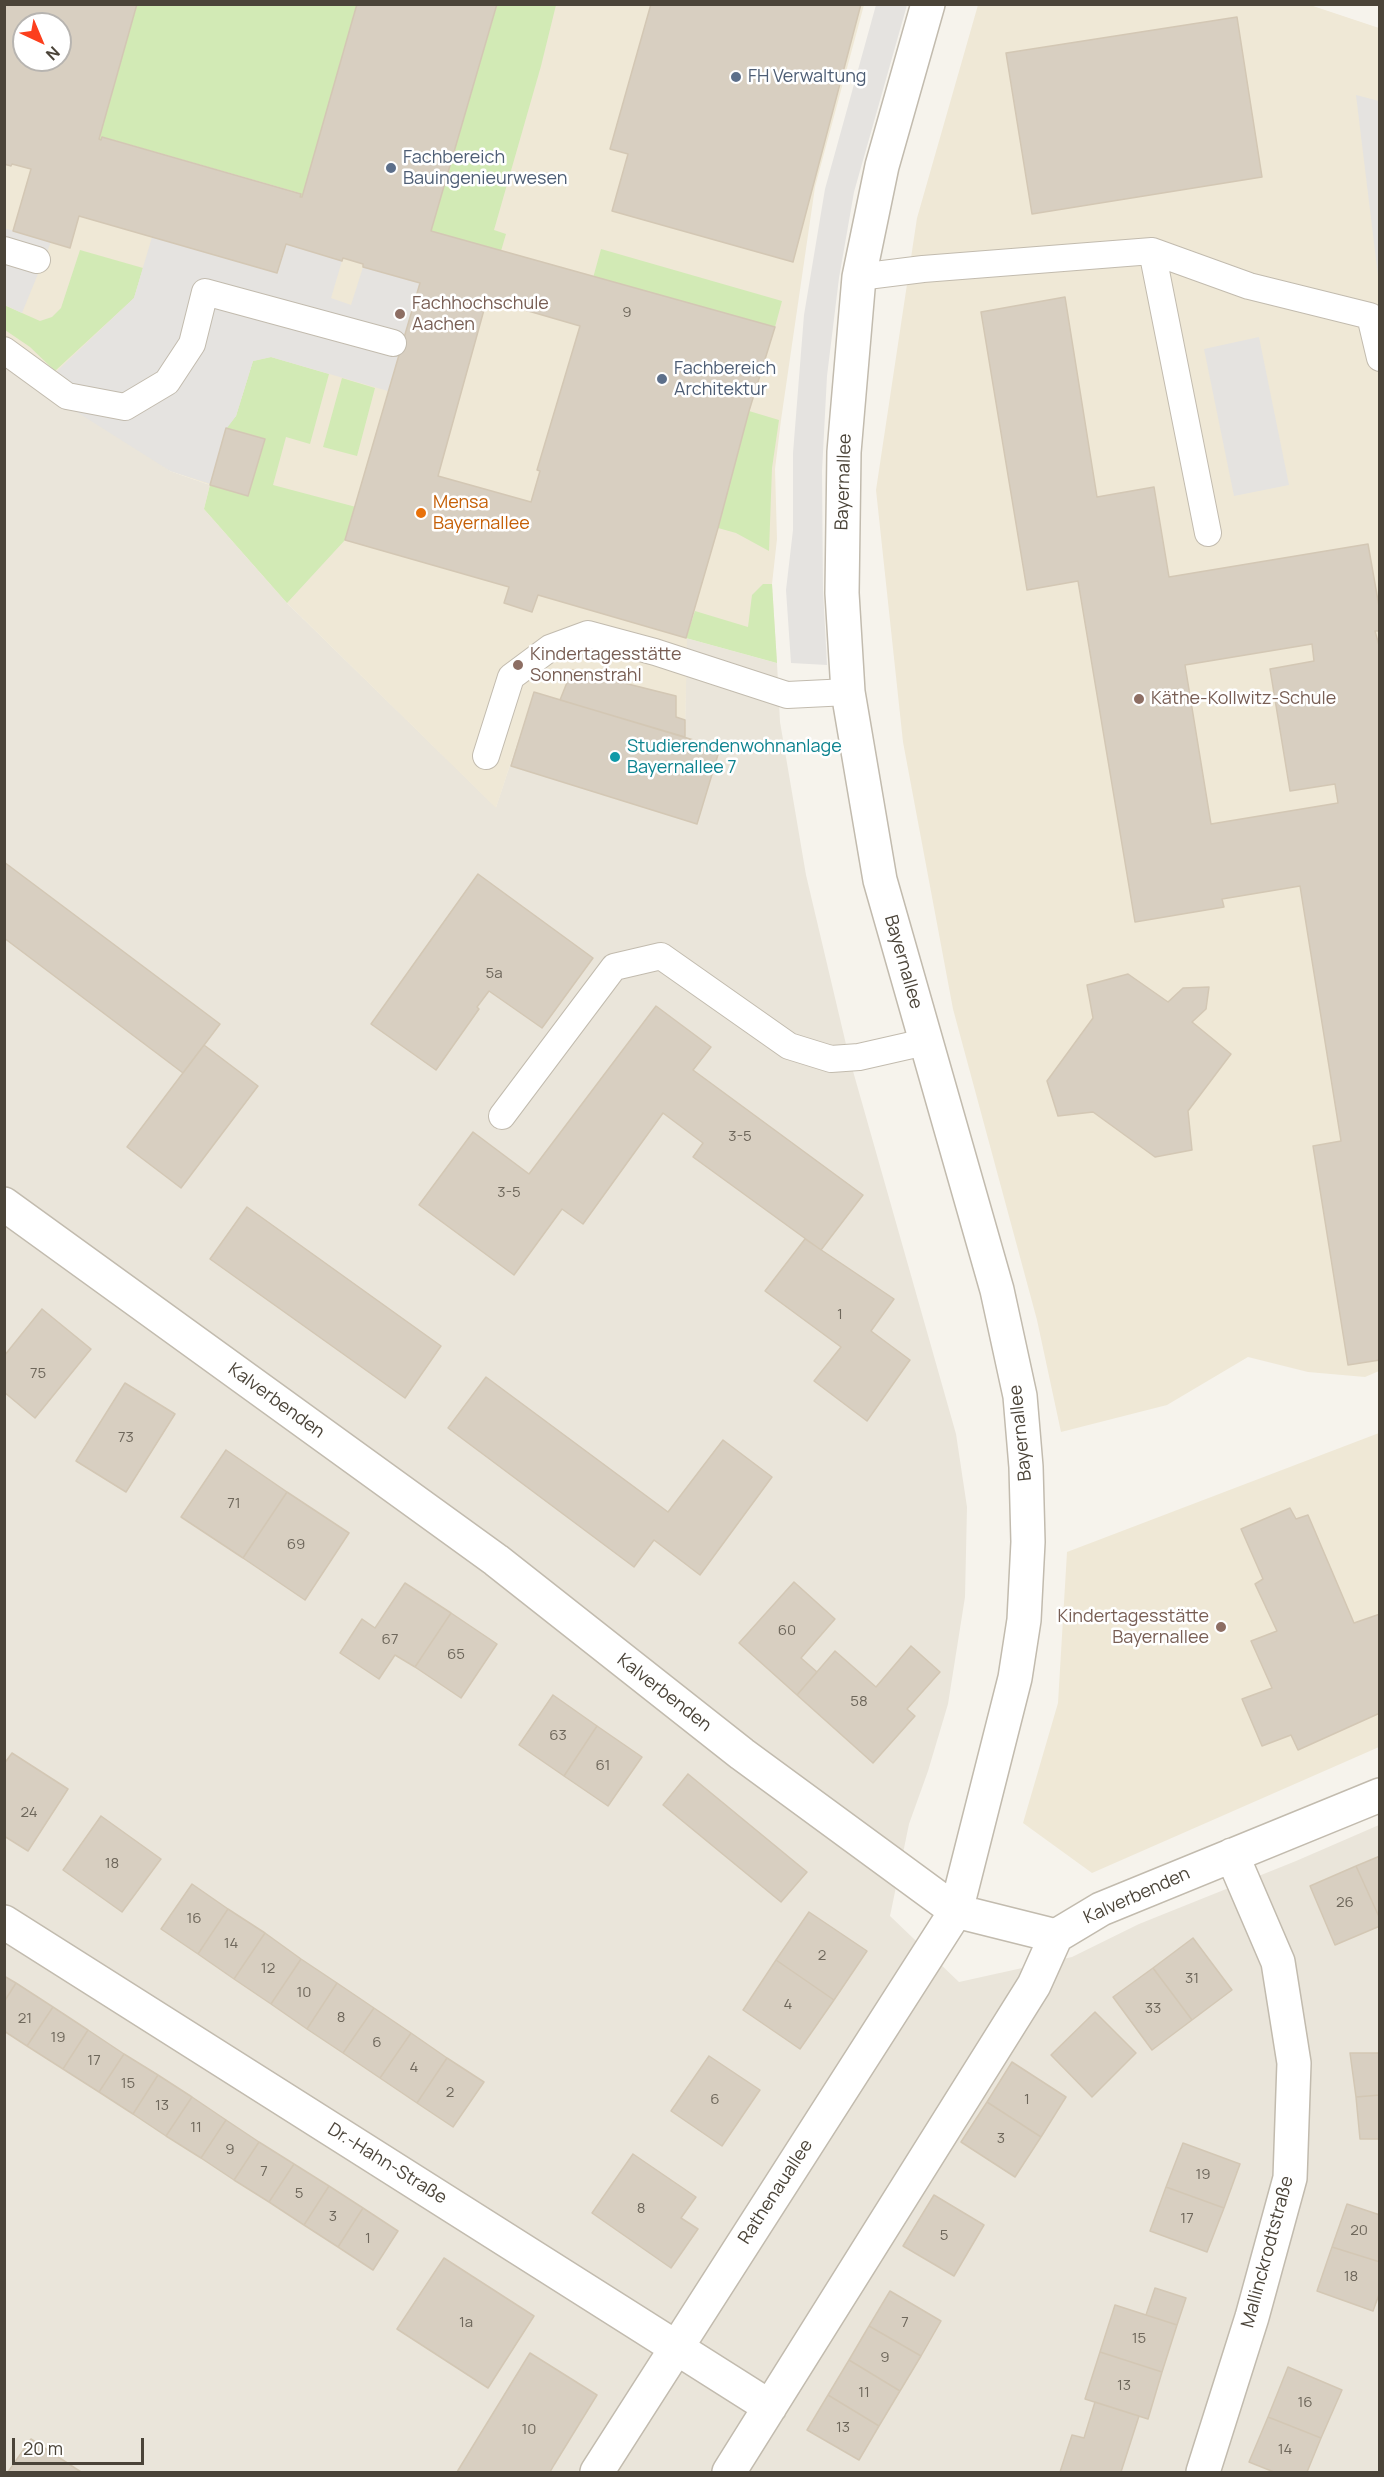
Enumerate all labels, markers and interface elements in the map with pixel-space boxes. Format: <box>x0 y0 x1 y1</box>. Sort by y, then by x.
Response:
north arrow <box>12 12 72 72</box>
text: N <box>41 42 65 65</box>
place label: FH Verwaltung <box>748 66 867 88</box>
marker: FH Verwaltung <box>729 70 743 84</box>
place label: Fachbereich Bauingenieurwesen <box>403 147 567 190</box>
marker: Fachbereich Bauingenieurwesen <box>384 161 398 175</box>
place label: Fachhochschule Aachen <box>412 293 549 336</box>
house number: 9 <box>622 304 632 322</box>
marker: Fachhochschule Aachen <box>393 307 407 321</box>
place label: Fachbereich Architektur <box>674 358 776 400</box>
marker: Fachbereich Architektur <box>655 372 669 386</box>
street label: Bayernallee <box>832 433 856 531</box>
place label: Mensa Bayernallee <box>433 492 530 534</box>
marker: Mensa Bayernallee <box>414 506 428 520</box>
place label: Kindertagesstätte Sonnenstrahl <box>530 644 682 686</box>
marker: Kindertagesstätte Sonnenstrahl <box>511 658 525 672</box>
place label: Käthe-Kollwitz-Schule <box>1151 688 1336 710</box>
marker: Käthe-Kollwitz-Schule <box>1132 692 1146 706</box>
place label: Studierendenwohnanlage Bayernallee 7 <box>627 736 842 778</box>
marker: Studierendenwohnanlage Bayernallee 7 <box>608 750 622 764</box>
street label: Bayernallee <box>879 913 927 1011</box>
house number: 5a <box>486 965 502 983</box>
house number: 3-5 <box>728 1128 752 1146</box>
house number: 3-5 <box>497 1184 521 1202</box>
house number: 1 <box>837 1306 843 1324</box>
street label: Kalverbenden <box>224 1359 328 1443</box>
house number: 75 <box>30 1365 46 1383</box>
street label: Bayernallee <box>1005 1384 1037 1482</box>
house number: 73 <box>118 1429 134 1447</box>
house number: 71 <box>227 1495 241 1513</box>
house number: 69 <box>287 1536 305 1554</box>
place label: Kindertagesstätte Bayernallee <box>1057 1606 1209 1648</box>
marker: Kindertagesstätte Bayernallee <box>1214 1620 1228 1634</box>
house number: 60 <box>778 1622 796 1640</box>
house number: 67 <box>382 1631 398 1649</box>
house number: 65 <box>447 1646 465 1664</box>
street label: Kalverbenden <box>613 1649 715 1737</box>
house number: 58 <box>850 1693 868 1711</box>
house number: 63 <box>549 1727 567 1745</box>
house number: 61 <box>596 1757 610 1775</box>
house number: 24 <box>20 1804 38 1822</box>
house number: 18 <box>105 1855 119 1873</box>
street label: Kalverbenden <box>1081 1863 1193 1929</box>
house number: 26 <box>1336 1894 1354 1912</box>
house number: 16 <box>186 1910 202 1928</box>
house number: 14 <box>224 1935 238 1953</box>
house number: 2 <box>818 1947 826 1965</box>
house number: 12 <box>261 1960 275 1978</box>
house number: 31 <box>1185 1970 1199 1988</box>
house number: 10 <box>297 1984 311 2002</box>
house number: 4 <box>784 1996 792 2014</box>
house number: 33 <box>1145 2000 1161 2018</box>
house number: 8 <box>337 2009 345 2027</box>
house number: 21 <box>18 2010 32 2028</box>
house number: 19 <box>50 2029 66 2047</box>
house number: 6 <box>372 2034 382 2052</box>
house number: 17 <box>87 2052 101 2070</box>
house number: 4 <box>410 2059 418 2077</box>
house number: 15 <box>121 2075 135 2093</box>
house number: 2 <box>446 2084 454 2102</box>
house number: 6 <box>710 2091 720 2109</box>
house number: 1 <box>1024 2091 1030 2109</box>
house number: 13 <box>155 2097 169 2115</box>
house number: 11 <box>190 2119 202 2137</box>
street label: Dr.-Hahn-Straße <box>324 2119 450 2209</box>
house number: 3 <box>997 2130 1005 2148</box>
street label: Rathenauallee <box>734 2136 818 2248</box>
house number: 9 <box>225 2141 235 2159</box>
house number: 7 <box>260 2163 268 2181</box>
house number: 19 <box>1195 2166 1211 2184</box>
street label: Mallinckrodtstraße <box>1237 2174 1299 2330</box>
house number: 5 <box>295 2185 303 2203</box>
house number: 8 <box>637 2200 645 2218</box>
house number: 3 <box>329 2208 337 2226</box>
house number: 17 <box>1180 2210 1194 2228</box>
house number: 20 <box>1350 2222 1368 2240</box>
house number: 5 <box>940 2227 948 2245</box>
house number: 1 <box>365 2230 371 2248</box>
house number: 18 <box>1344 2268 1358 2286</box>
house number: 1a <box>459 2314 473 2332</box>
house number: 7 <box>901 2314 909 2332</box>
house number: 15 <box>1132 2330 1146 2348</box>
house number: 9 <box>880 2349 890 2367</box>
house number: 13 <box>1117 2377 1131 2395</box>
house number: 11 <box>858 2384 870 2402</box>
house number: 16 <box>1297 2394 1313 2412</box>
house number: 13 <box>836 2419 850 2437</box>
house number: 10 <box>522 2421 536 2439</box>
scale bar <box>15 2426 147 2464</box>
text: 20 m <box>23 2436 63 2460</box>
house number: 14 <box>1278 2441 1292 2459</box>

